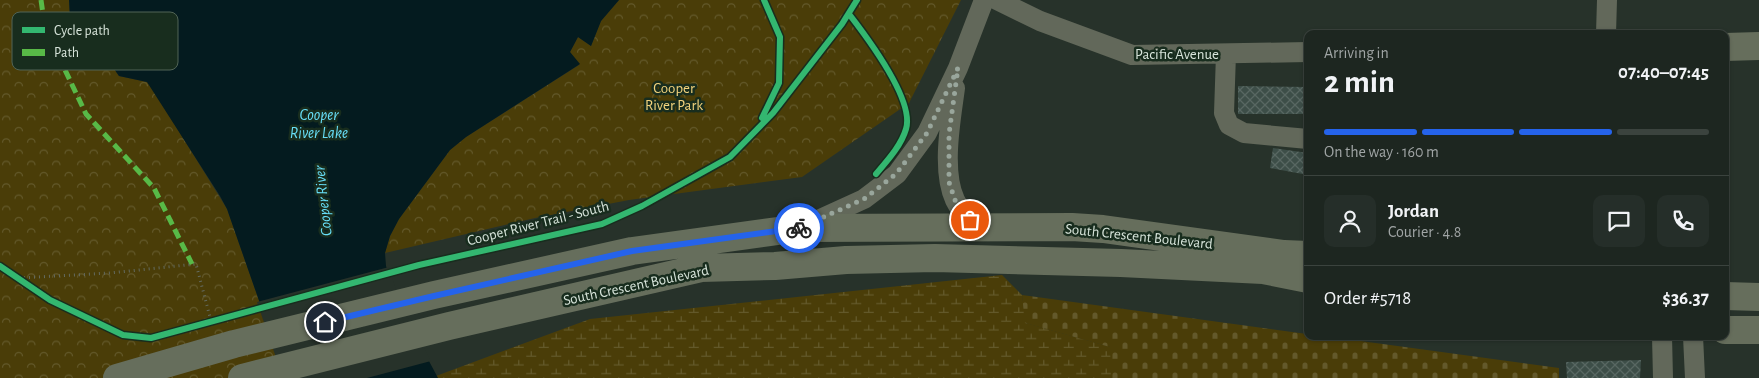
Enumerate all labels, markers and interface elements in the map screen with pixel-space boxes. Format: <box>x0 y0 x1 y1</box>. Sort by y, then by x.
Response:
legend <box>12 12 178 70</box>
text: Cycle path <box>54 24 110 38</box>
text: Arriving in <box>1324 45 1389 61</box>
text: Path <box>54 46 79 60</box>
street label: Pacific Avenue <box>1135 47 1219 62</box>
text: 07:40–07:45 <box>1618 63 1709 82</box>
text: 2 min <box>1324 66 1395 98</box>
park label: Cooper River Park <box>645 81 703 113</box>
water label: Cooper River Lake <box>290 107 348 141</box>
text: On the way · 160 m <box>1324 144 1439 160</box>
water label: Cooper River <box>311 164 336 237</box>
button: person <box>1324 195 1376 247</box>
button: chat <box>1593 195 1645 247</box>
button: phone <box>1657 195 1709 247</box>
street label: Cooper River Trail - South <box>466 199 611 248</box>
pin <box>949 199 991 241</box>
text: Jordan <box>1388 202 1439 221</box>
courier <box>774 203 824 253</box>
icon: bag <box>956 206 984 234</box>
icon: bike <box>785 214 813 242</box>
street label: South Crescent Boulevard <box>1064 221 1214 252</box>
text: Courier · 4.8 <box>1388 224 1461 240</box>
street label: South Crescent Boulevard <box>562 263 710 308</box>
text: Order #5718 <box>1324 289 1411 308</box>
text: $36.37 <box>1662 289 1709 308</box>
pin <box>304 301 346 343</box>
icon: home <box>311 308 339 336</box>

